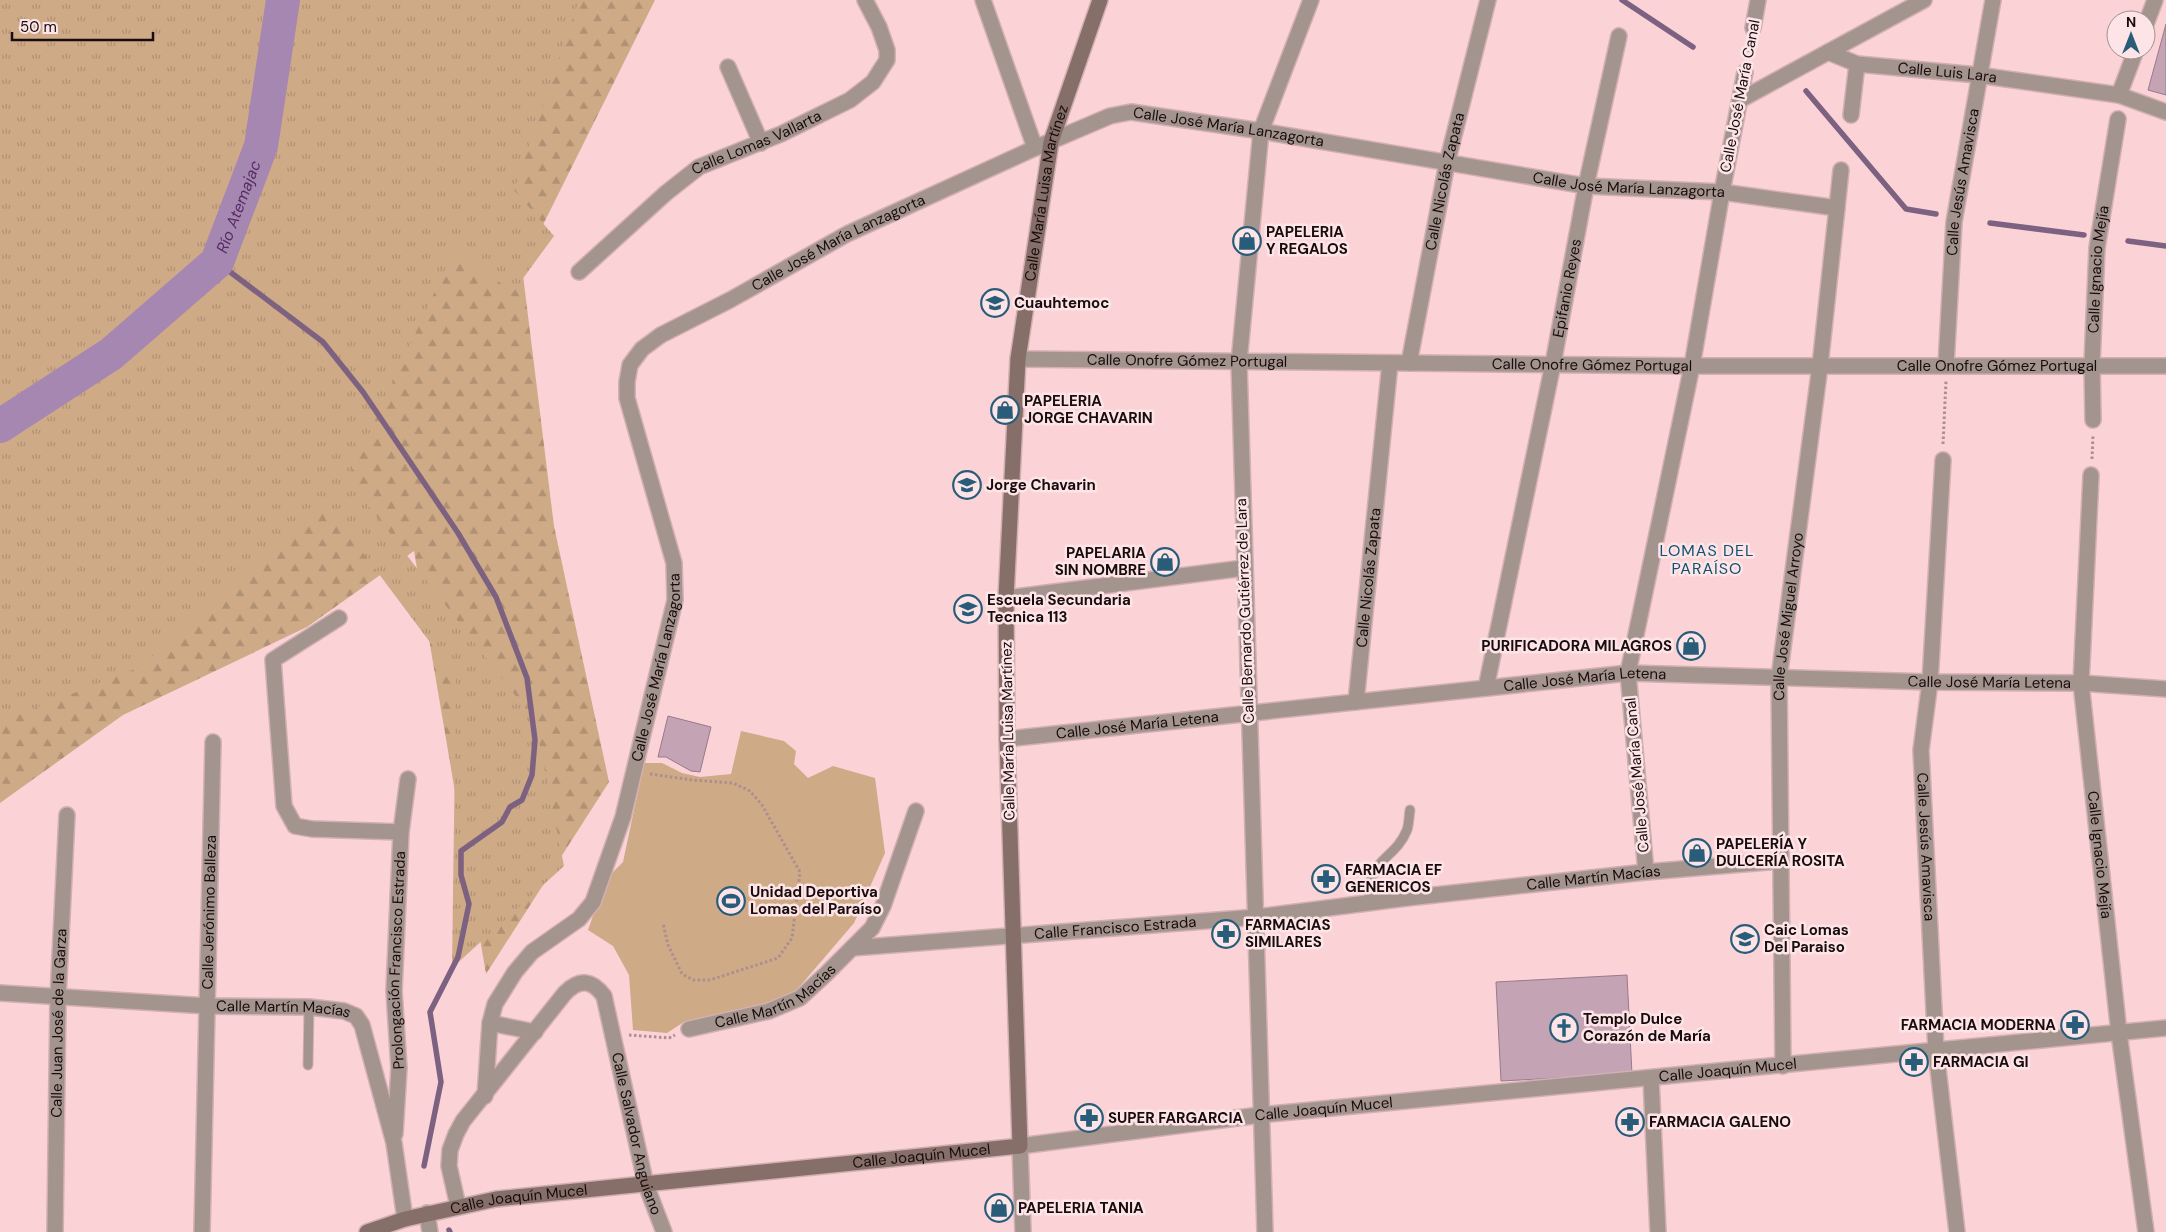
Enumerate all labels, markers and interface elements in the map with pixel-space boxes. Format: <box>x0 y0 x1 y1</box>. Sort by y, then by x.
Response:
scale bar <box>12 10 154 42</box>
north arrow <box>2106 10 2156 60</box>
text: N <box>2126 13 2136 31</box>
text: 50 m <box>20 17 57 37</box>
street label: Calle José María Canal <box>1715 18 1765 174</box>
street label: Calle Luis Lara <box>1897 58 1998 88</box>
street label: Calle María Luisa Martínez <box>1020 102 1073 283</box>
street label: Calle José María Lanzagorta <box>1132 102 1326 151</box>
street label: Calle Lomas Vallarta <box>687 106 825 179</box>
street label: Calle Jesús Amavisca <box>1942 107 1984 256</box>
street label: Calle Nicolás Zapata <box>1421 110 1469 252</box>
water label: Río Atemajac <box>211 157 265 256</box>
street label: Calle José María Lanzagorta <box>1531 167 1725 202</box>
street label: Calle José María Lanzagorta <box>748 190 928 296</box>
street label: Calle Ignacio Mejía <box>2083 204 2114 334</box>
place label: PAPELERIA Y REGALOS <box>1266 222 1348 259</box>
shop icon: PAPELERIA Y REGALOS <box>1232 226 1262 256</box>
street label: Epifanio Reyes <box>1548 237 1586 339</box>
school or university icon: Cuauhtemoc <box>980 288 1010 318</box>
place label: Cuauhtemoc <box>1014 293 1109 313</box>
street label: Calle Onofre Gómez Portugal <box>1087 350 1287 372</box>
street label: Calle Onofre Gómez Portugal <box>1492 354 1692 376</box>
street label: Calle Onofre Gómez Portugal <box>1897 356 2097 376</box>
place label: PAPELERIA JORGE CHAVARIN <box>1024 391 1153 428</box>
shop icon: PAPELERIA JORGE CHAVARIN <box>990 395 1020 425</box>
school or university icon: Jorge Chavarin <box>952 470 982 500</box>
place label: Jorge Chavarin <box>986 475 1096 495</box>
street label: Calle Bernardo Gutiérrez de Lara <box>1231 498 1259 724</box>
street label: Calle Nicolás Zapata <box>1352 507 1385 648</box>
street label: Calle José Miguel Arroyo <box>1769 531 1808 701</box>
district label: LOMAS DEL PARAÍSO <box>1660 540 1754 579</box>
place label: PAPELARIA SIN NOMBRE <box>1055 543 1146 580</box>
shop icon: PAPELARIA SIN NOMBRE <box>1150 547 1180 577</box>
street label: Calle José María Lanzagorta <box>627 573 685 764</box>
place label: Escuela Secundaria Tecnica 113 <box>987 590 1131 627</box>
school or university icon: Escuela Secundaria Tecnica 113 <box>953 594 983 624</box>
shop icon: PURIFICADORA MILAGROS <box>1676 631 1706 661</box>
place label: PURIFICADORA MILAGROS <box>1481 636 1672 656</box>
street label: Calle María Luisa Martínez <box>996 641 1020 821</box>
street label: Calle José María Letena <box>1502 663 1666 696</box>
street label: Calle José María Letena <box>1907 671 2071 693</box>
street label: Calle José María Canal <box>1620 697 1654 853</box>
street label: Calle José María Letena <box>1055 707 1220 744</box>
street label: Calle Jesús Amavisca <box>1912 772 1940 922</box>
street label: Calle Ignacio Mejía <box>2083 790 2117 920</box>
place label: PAPELERÍA Y DULCERÍA ROSITA <box>1716 834 1845 871</box>
street label: Calle Jerónimo Balleza <box>197 835 221 990</box>
shop icon: PAPELERÍA Y DULCERÍA ROSITA <box>1682 838 1712 868</box>
street label: Prolongación Francisco Estrada <box>384 851 410 1070</box>
place label: FARMACIA EF GENERICOS <box>1345 860 1442 897</box>
street label: Calle Martín Macías <box>1525 861 1661 895</box>
pharmacy icon: FARMACIA EF GENERICOS <box>1311 864 1341 894</box>
place label: Unidad Deportiva Lomas del Paraíso <box>750 882 882 919</box>
sports icon: Unidad Deportiva Lomas del Paraíso <box>716 886 746 916</box>
street label: Calle Francisco Estrada <box>1033 912 1197 944</box>
place label: FARMACIAS SIMILARES <box>1245 915 1330 952</box>
pharmacy icon: FARMACIAS SIMILARES <box>1211 919 1241 949</box>
place label: Caic Lomas Del Paraiso <box>1764 920 1849 957</box>
school or university icon: Caic Lomas Del Paraiso <box>1730 924 1760 954</box>
street label: Calle Juan José de la Garza <box>46 928 71 1118</box>
street label: Calle Martín Macías <box>713 960 840 1033</box>
street label: Calle Martín Macías <box>216 996 354 1023</box>
place label: Templo Dulce Corazón de María <box>1583 1009 1711 1046</box>
pharmacy icon: FARMACIA MODERNA <box>2060 1010 2090 1040</box>
church icon: Templo Dulce Corazón de María <box>1549 1013 1579 1043</box>
place label: FARMACIA MODERNA <box>1901 1015 2056 1035</box>
pharmacy icon: FARMACIA GI <box>1899 1047 1929 1077</box>
street label: Calle Salvador Anguiano <box>607 1051 667 1218</box>
place label: FARMACIA GI <box>1933 1052 2029 1072</box>
street label: Calle Joaquín Mucel <box>1658 1054 1798 1087</box>
street label: Calle Joaquín Mucel <box>1254 1092 1394 1125</box>
pharmacy icon: SUPER FARGARCIA <box>1074 1103 1104 1133</box>
pharmacy icon: FARMACIA GALENO <box>1615 1107 1645 1137</box>
place label: SUPER FARGARCIA <box>1108 1108 1243 1128</box>
place label: FARMACIA GALENO <box>1649 1112 1791 1132</box>
street label: Calle Joaquín Mucel <box>852 1139 991 1173</box>
street label: Calle Joaquín Mucel <box>448 1180 588 1219</box>
shop icon: PAPELERIA TANIA <box>984 1193 1014 1223</box>
place label: PAPELERIA TANIA <box>1018 1198 1144 1218</box>

